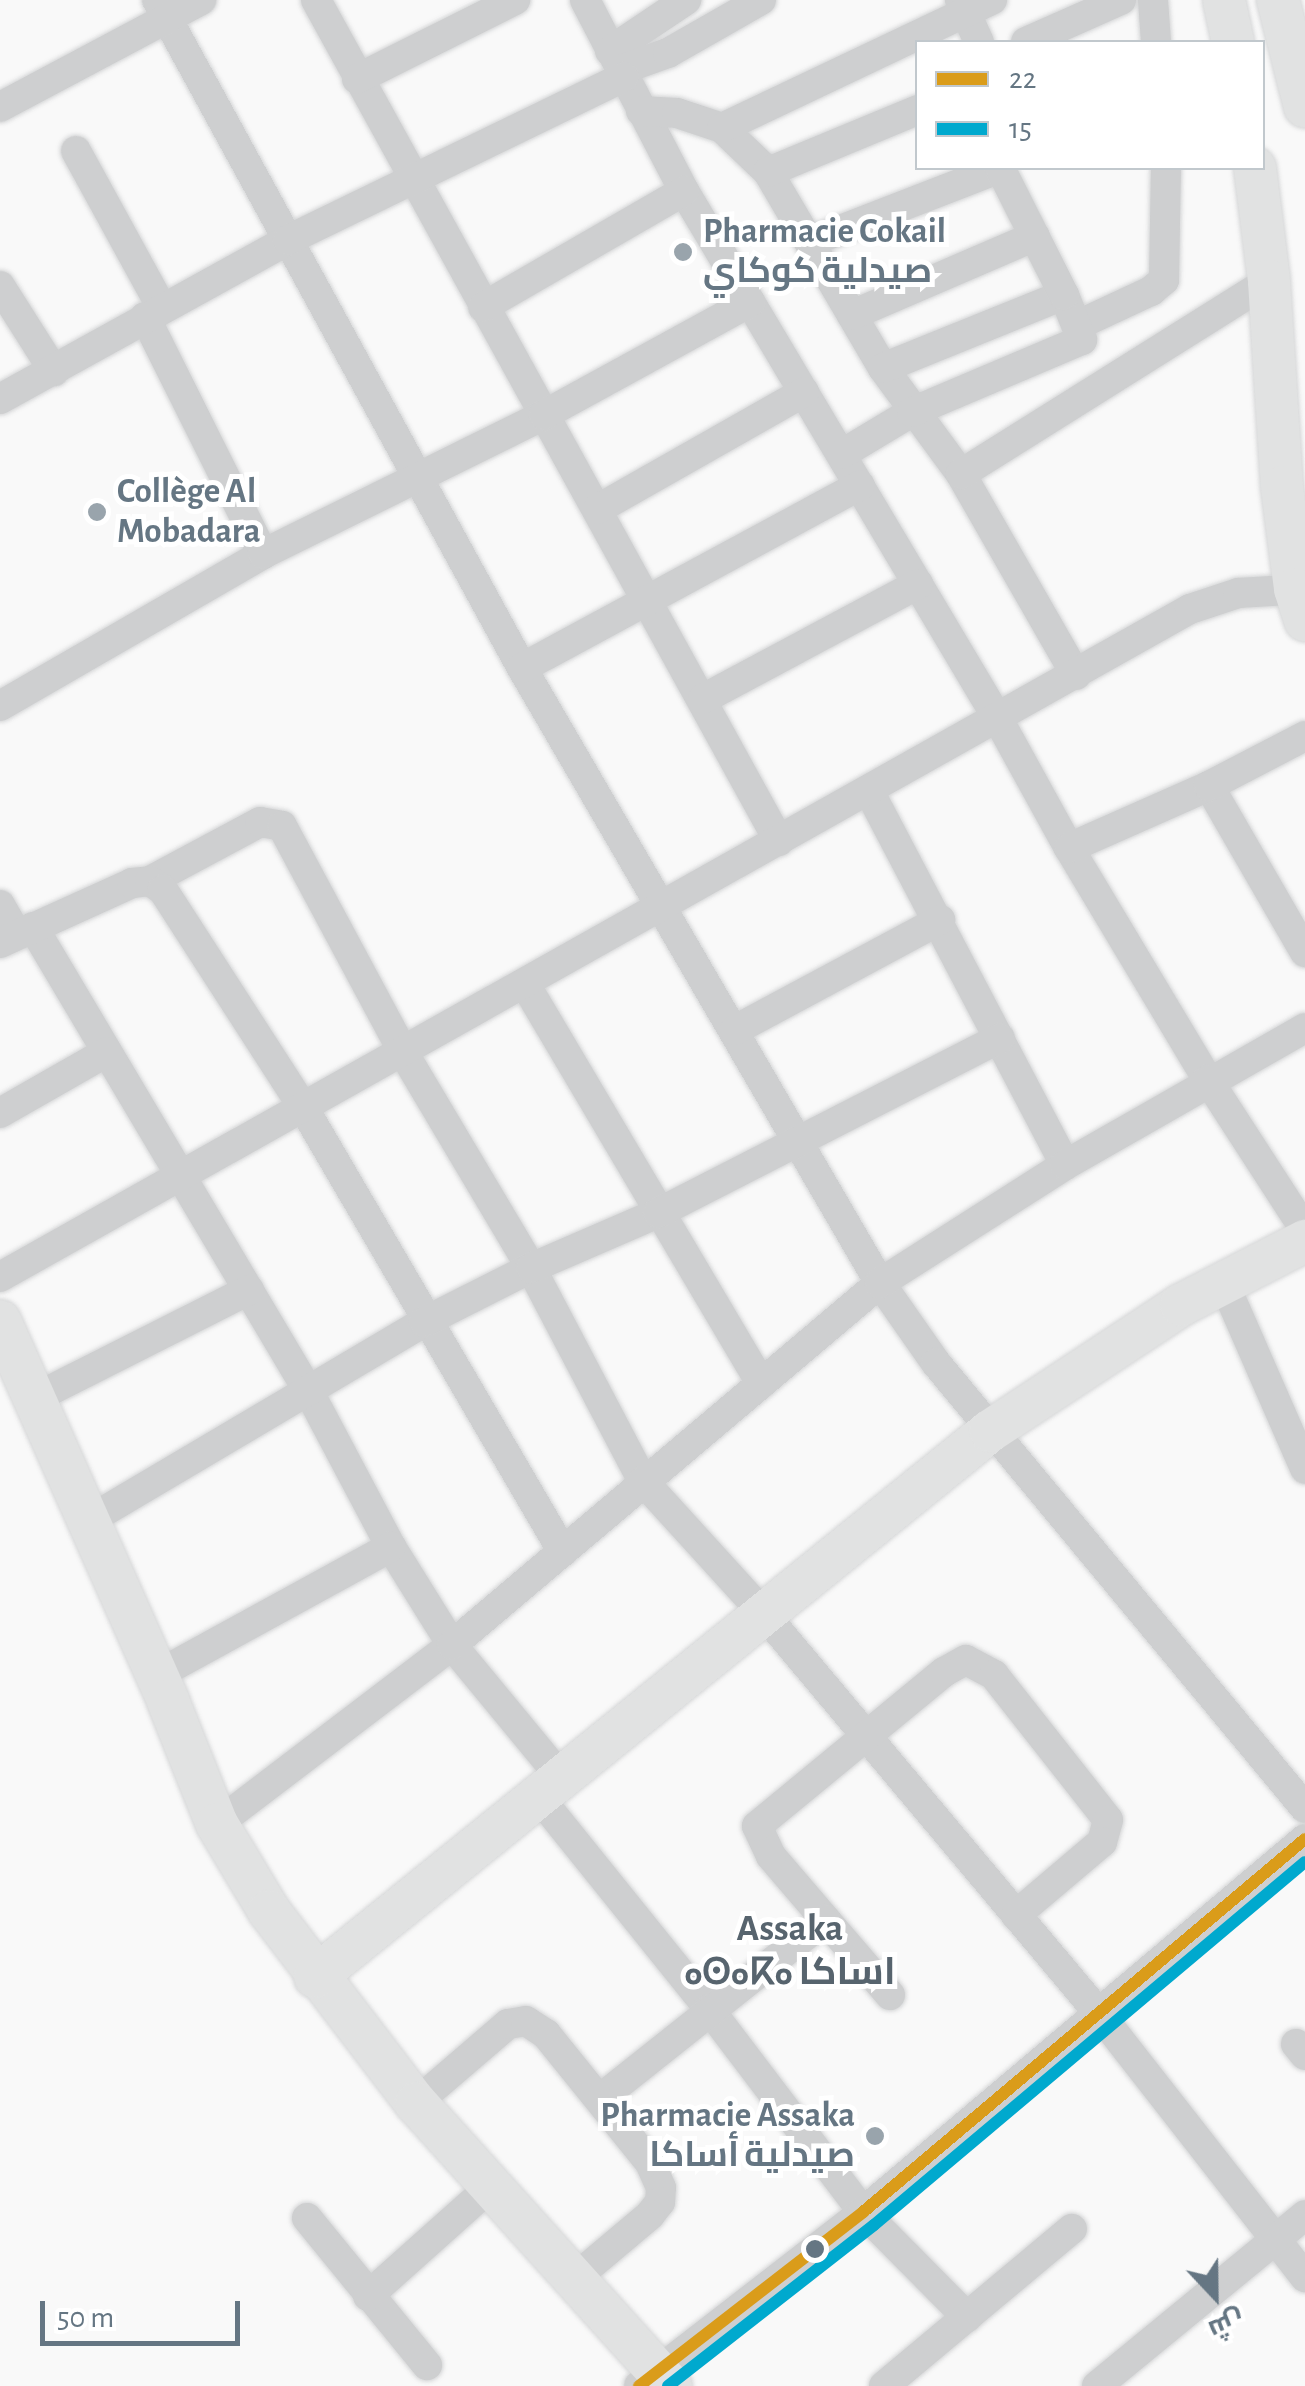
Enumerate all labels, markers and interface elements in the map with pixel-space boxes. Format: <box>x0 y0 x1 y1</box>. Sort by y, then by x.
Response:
legend <box>915 40 1265 170</box>
text: 22 <box>1009 64 1036 94</box>
text: 15 <box>1009 114 1032 144</box>
place label: Pharmacie Cokail صيدلية كوكاي <box>703 211 946 293</box>
marker: Pharmacie Cokail صيدلية كوكاي <box>672 241 694 263</box>
place label: Collège Al Mobadara <box>117 471 260 553</box>
marker: Collège Al Mobadara <box>86 501 108 523</box>
district label: Assaka ⴰⵙⴰⴽⴰ اساكا <box>684 1907 896 1996</box>
place label: Pharmacie Assaka صيدلية أساكا <box>600 2095 855 2177</box>
marker: Pharmacie Assaka صيدلية أساكا <box>864 2125 886 2147</box>
unlabelled marker <box>805 2239 825 2259</box>
north arrow <box>1165 2246 1265 2346</box>
scale bar <box>45 2281 245 2343</box>
text: 50 m <box>57 2303 114 2333</box>
text: ش <box>1204 2304 1248 2344</box>

